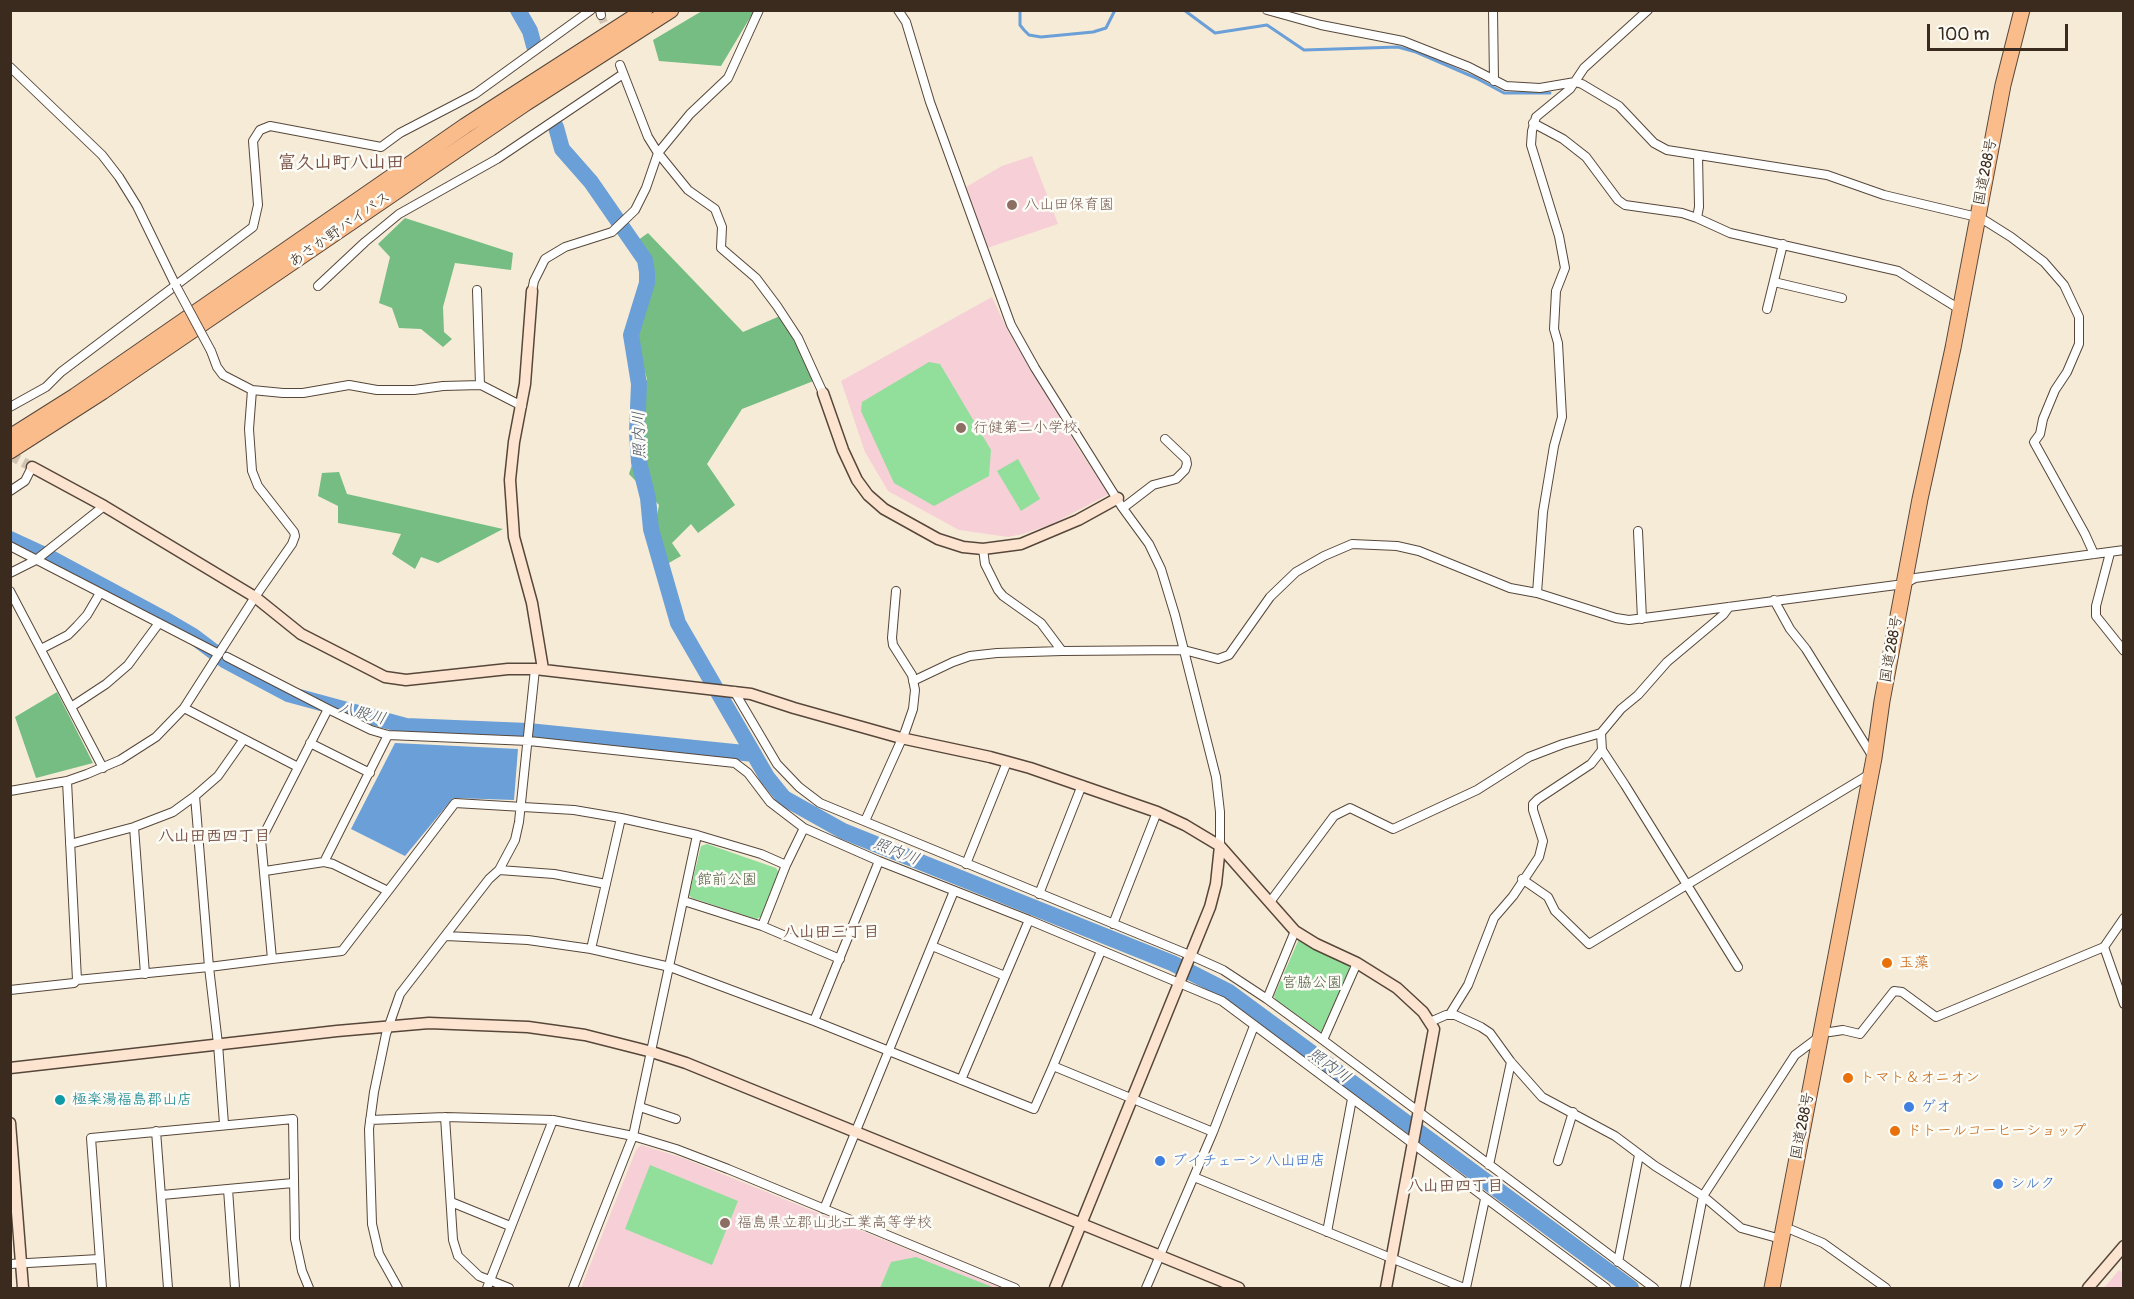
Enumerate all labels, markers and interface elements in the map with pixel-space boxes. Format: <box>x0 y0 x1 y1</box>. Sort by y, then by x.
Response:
scale bar <box>1930 12 2071 50</box>
text: 100 m <box>1938 23 1990 46</box>
street label: 国道288号 <box>1971 137 2001 207</box>
district label: 富久山町八山田 <box>278 152 404 174</box>
street label: あさか野バイパス <box>286 188 394 272</box>
place label: 八山田保育園 <box>1024 196 1114 214</box>
marker: 八山田保育園 <box>1005 198 1019 212</box>
water label: 照内川 <box>630 411 650 459</box>
place label: 行健第二小学校 <box>973 419 1078 437</box>
marker: 行健第二小学校 <box>954 421 968 435</box>
street label: 国道288号 <box>1877 614 1907 684</box>
water label: 八股川 <box>336 699 388 729</box>
district label: 八山田西四丁目 <box>158 827 270 847</box>
water label: 照内川 <box>870 834 922 870</box>
park label: 館前公園 <box>697 871 757 889</box>
district label: 八山田三丁目 <box>783 923 879 943</box>
place label: 玉藻 <box>1899 954 1929 972</box>
marker: 玉藻 <box>1880 956 1894 970</box>
park label: 宮脇公園 <box>1282 974 1342 992</box>
water label: 照内川 <box>1304 1044 1354 1088</box>
place label: トマト＆オニオン <box>1860 1069 1980 1087</box>
marker: トマト＆オニオン <box>1841 1071 1855 1085</box>
place label: 極楽湯福島郡山店 <box>72 1091 192 1109</box>
street label: 国道288号 <box>1788 1091 1818 1161</box>
marker: 極楽湯福島郡山店 <box>53 1093 67 1107</box>
place label: ゲオ <box>1921 1098 1951 1116</box>
marker: ゲオ <box>1902 1100 1916 1114</box>
place label: ドトールコーヒーショップ <box>1907 1122 2086 1140</box>
marker: ドトールコーヒーショップ <box>1888 1124 1902 1138</box>
place label: ブイチェーン 八山田店 <box>1172 1152 1325 1170</box>
marker: ブイチェーン 八山田店 <box>1153 1154 1167 1168</box>
place label: シルク <box>2010 1175 2055 1193</box>
district label: 八山田四丁目 <box>1407 1177 1503 1197</box>
marker: シルク <box>1991 1177 2005 1191</box>
place label: 福島県立郡山北工業高等学校 <box>737 1214 932 1232</box>
marker: 福島県立郡山北工業高等学校 <box>718 1216 732 1230</box>

